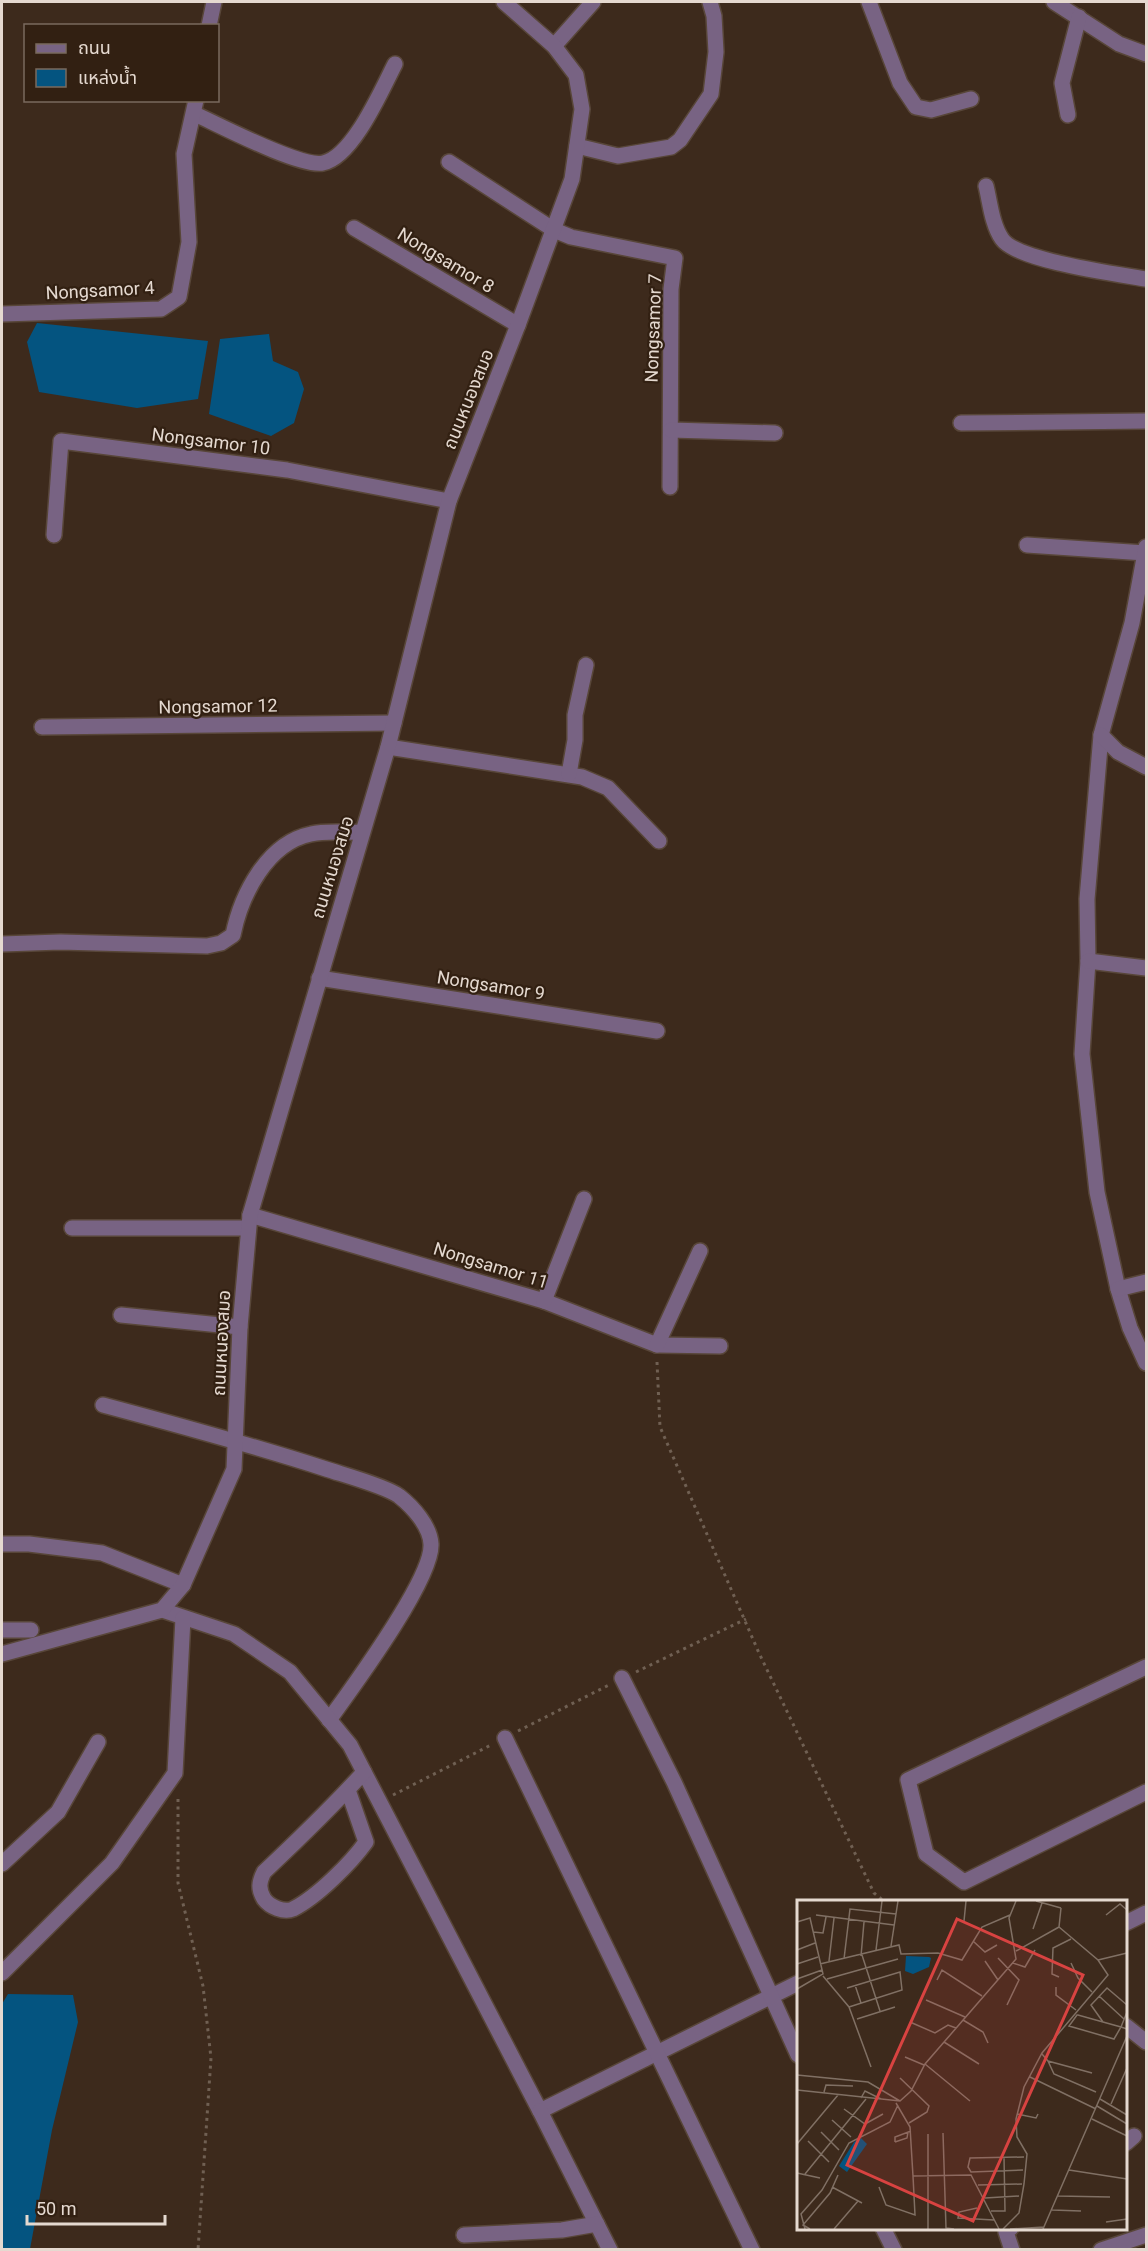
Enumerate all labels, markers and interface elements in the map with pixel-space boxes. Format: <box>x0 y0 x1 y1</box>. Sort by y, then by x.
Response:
legend <box>24 24 219 102</box>
text: ถนน <box>78 37 111 58</box>
text: แหล่งน้ำ <box>78 65 137 88</box>
street label: Nongsamor 8 <box>394 223 498 297</box>
street label: Nongsamor 7 <box>641 273 665 383</box>
street label: Nongsamor 4 <box>45 277 155 303</box>
street label: ถนนหนองสมอ <box>438 346 498 452</box>
street label: Nongsamor 10 <box>151 423 271 459</box>
street label: Nongsamor 12 <box>158 694 278 718</box>
street label: ถนนหนองสมอ <box>306 813 358 921</box>
street label: Nongsamor 9 <box>436 966 546 1004</box>
street label: Nongsamor 11 <box>431 1238 551 1292</box>
street label: ถนนหนองสมอ <box>208 1289 234 1397</box>
inset map <box>797 1900 1127 2230</box>
scale bar <box>27 2188 165 2226</box>
text: 50 m <box>36 2198 76 2219</box>

